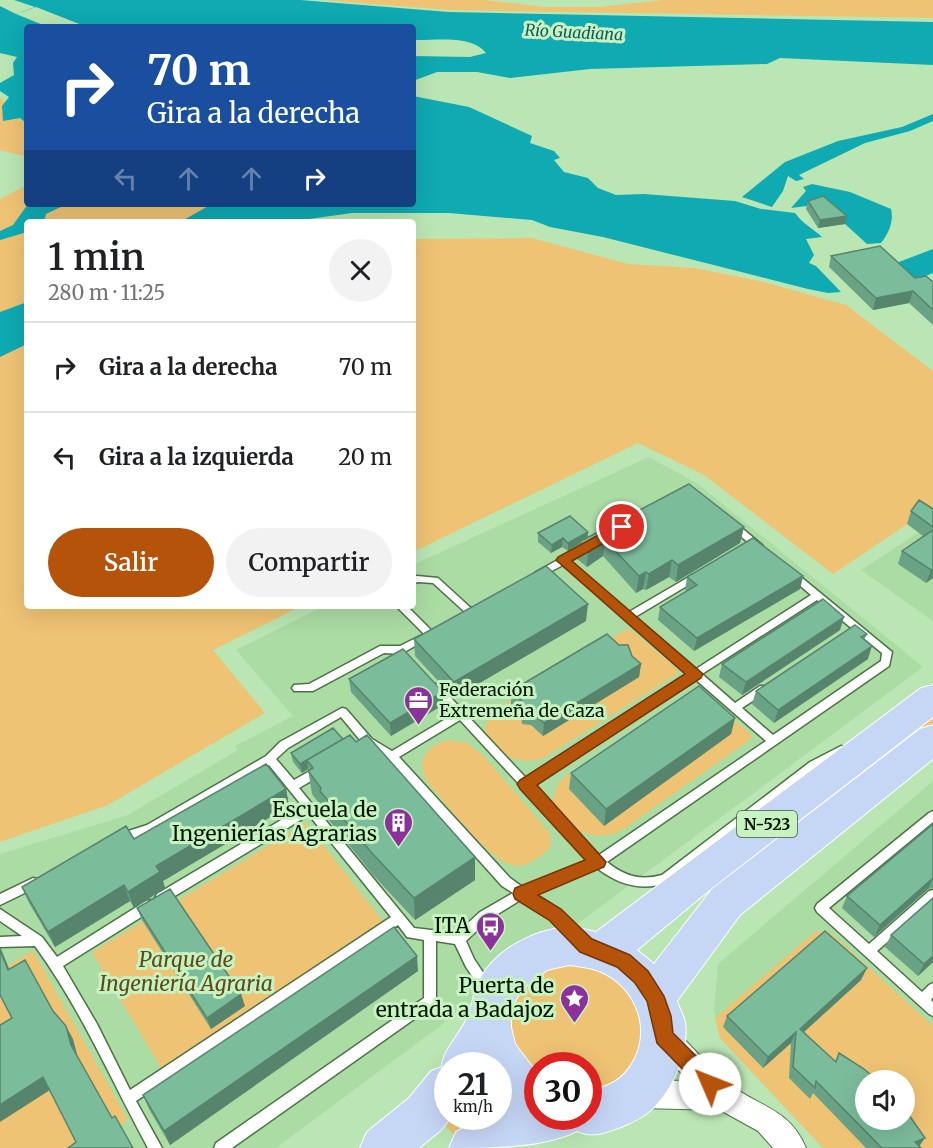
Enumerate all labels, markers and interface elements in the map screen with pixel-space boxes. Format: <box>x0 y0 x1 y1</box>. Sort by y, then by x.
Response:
water label: Río Guadiana <box>524 19 624 45</box>
text: 70 m <box>147 44 251 96</box>
icon: right <box>48 48 126 126</box>
text: Gira a la derecha <box>147 96 360 130</box>
icon: left <box>109 162 142 195</box>
icon: ahead <box>172 162 205 195</box>
icon: ahead <box>235 162 268 195</box>
icon: right <box>298 162 331 195</box>
text: 1 min <box>48 235 145 280</box>
button: close <box>329 239 392 302</box>
text: 280 m · 11:25 <box>48 280 165 305</box>
icon: right <box>48 351 81 384</box>
text: Gira a la derecha <box>99 353 277 381</box>
text: 70 m <box>339 353 392 381</box>
icon: left <box>48 441 81 474</box>
text: Gira a la izquierda <box>99 443 294 471</box>
text: 20 m <box>338 443 392 471</box>
pin <box>596 501 647 552</box>
icon: arrive <box>605 510 638 543</box>
button: Salir <box>48 528 214 597</box>
button: Compartir <box>226 528 392 597</box>
place label: Federación Extremeña de Caza <box>439 678 605 722</box>
office icon: Federación Extremeña de Caza <box>402 684 434 726</box>
place label: Escuela de Ingenierías Agrarias <box>172 796 377 847</box>
building icon: Escuela de Ingenierías Agrarias <box>382 806 414 848</box>
road number: N-523 <box>737 811 797 837</box>
bus stop icon: ITA <box>475 910 507 952</box>
place label: ITA <box>434 912 470 939</box>
park label: Parque de Ingeniería Agraria <box>99 946 273 997</box>
place label: Puerta de entrada a Badajoz <box>376 972 554 1023</box>
place icon: Puerta de entrada a Badajoz <box>559 982 591 1024</box>
speed limit sign: 30 <box>524 1052 602 1130</box>
position arrow <box>678 1052 742 1116</box>
text: 21 <box>458 1065 488 1103</box>
map controls <box>855 1070 915 1130</box>
button: sound <box>855 1070 915 1130</box>
text: km/h <box>453 1097 493 1116</box>

